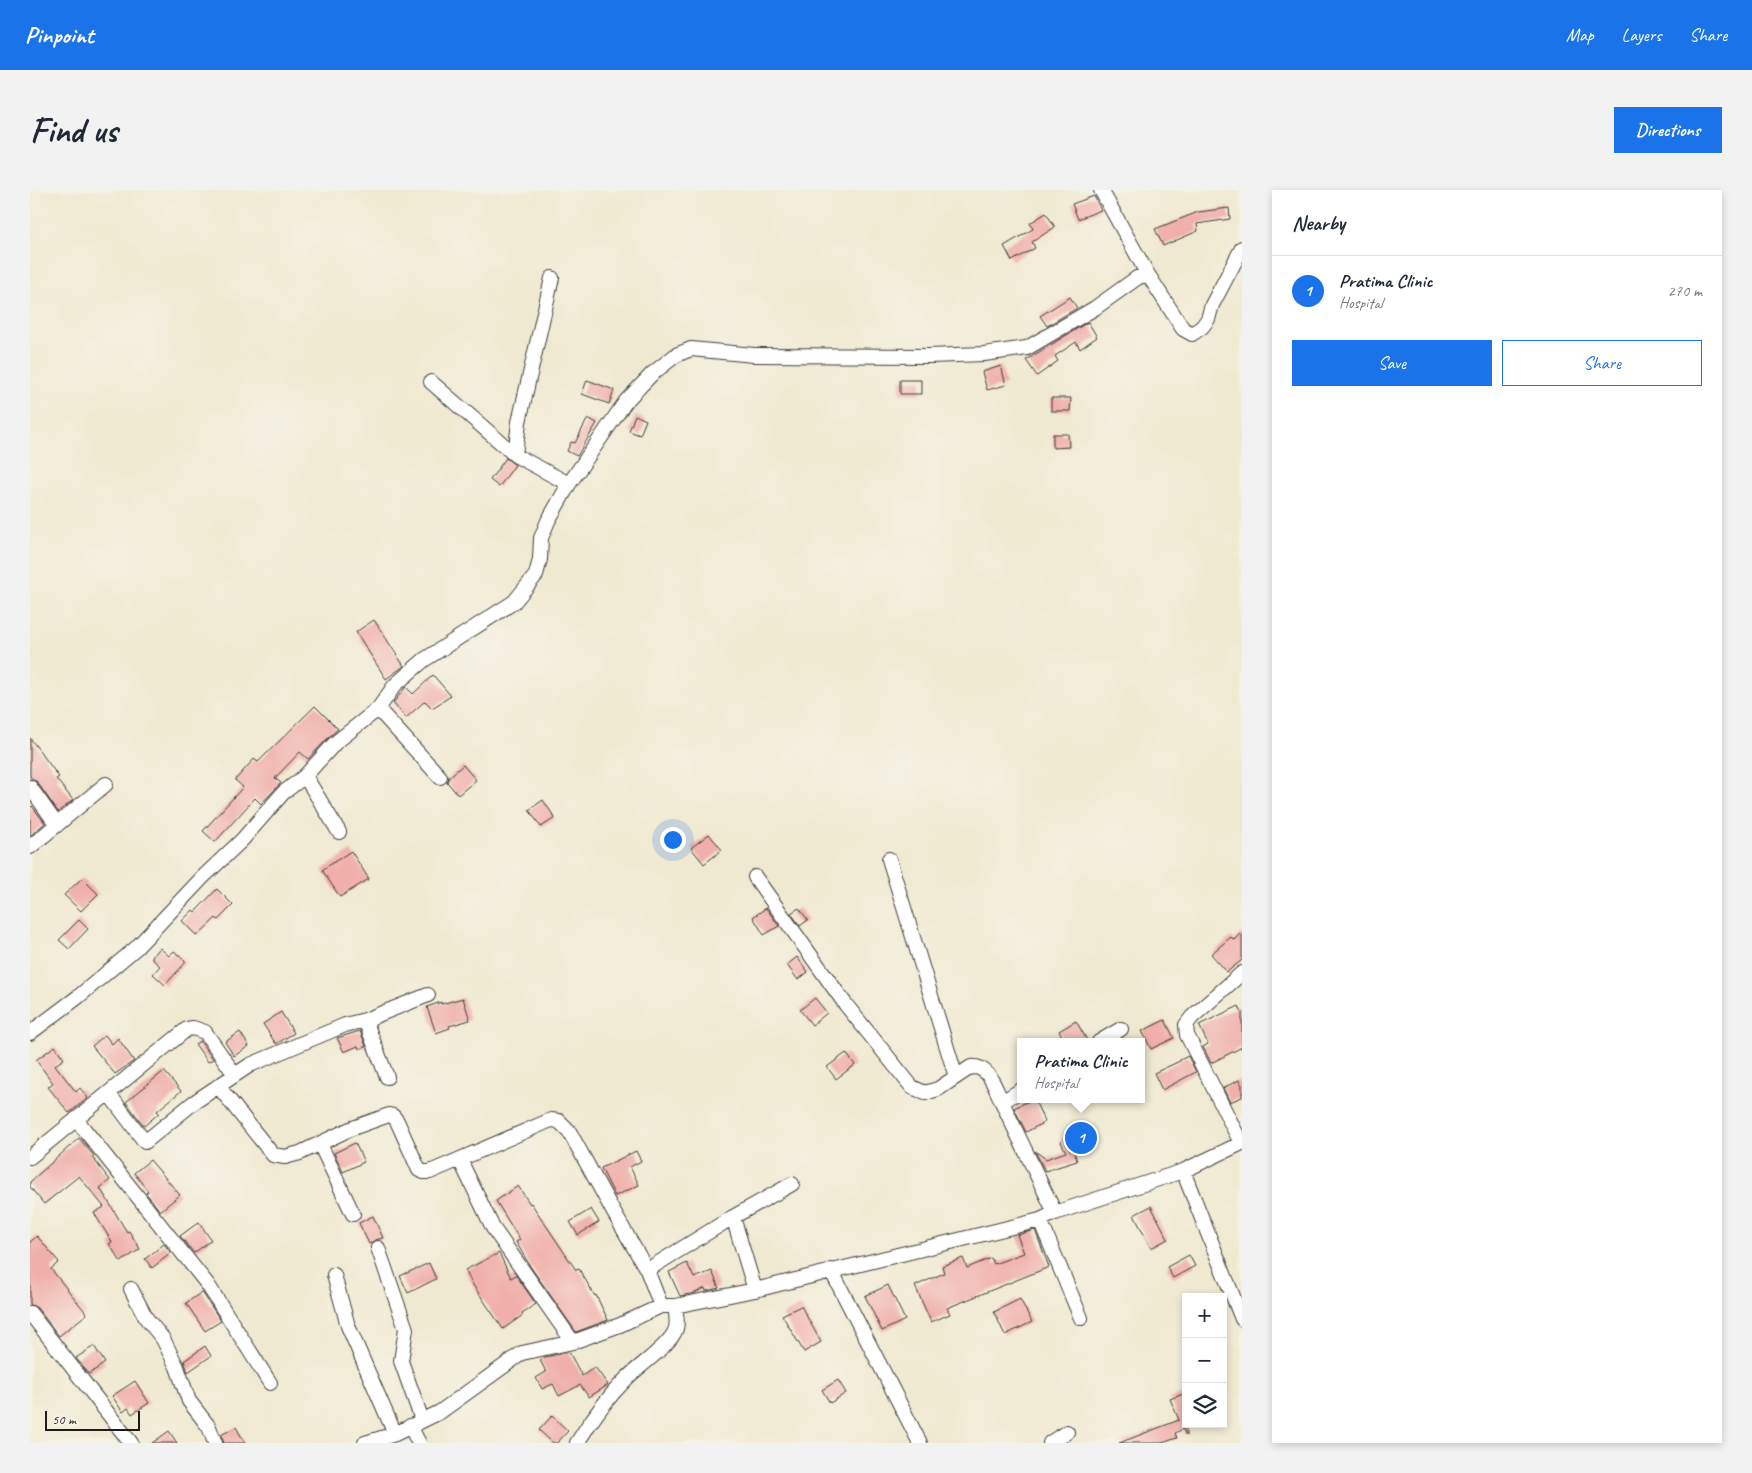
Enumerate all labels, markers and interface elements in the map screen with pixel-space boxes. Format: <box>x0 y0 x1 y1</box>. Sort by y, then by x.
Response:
text: Pinpoint <box>25 20 94 50</box>
text: Map <box>1566 24 1594 46</box>
text: Layers <box>1622 24 1661 46</box>
text: Share <box>1689 24 1727 46</box>
button: Directions <box>1614 107 1722 153</box>
text: Find us <box>30 108 117 153</box>
text: Nearby <box>1292 210 1345 236</box>
text: Pratima Clinic <box>1339 269 1432 293</box>
text: 1 <box>1304 281 1312 301</box>
text: 270 m <box>1668 281 1702 301</box>
text: Hospital <box>1339 293 1383 313</box>
button: Save <box>1292 340 1492 386</box>
button: Share <box>1502 340 1702 386</box>
your location <box>660 827 686 853</box>
popup <box>1017 1038 1145 1103</box>
text: Pratima Clinic <box>1034 1049 1128 1073</box>
text: Hospital <box>1034 1073 1078 1093</box>
pin: 1 <box>1065 1119 1097 1157</box>
map controls <box>1182 1293 1227 1428</box>
button: + <box>1182 1293 1227 1338</box>
button: − <box>1182 1338 1227 1383</box>
button: layers <box>1182 1383 1227 1428</box>
scale bar <box>45 1408 140 1431</box>
text: 50 m <box>52 1411 76 1428</box>

